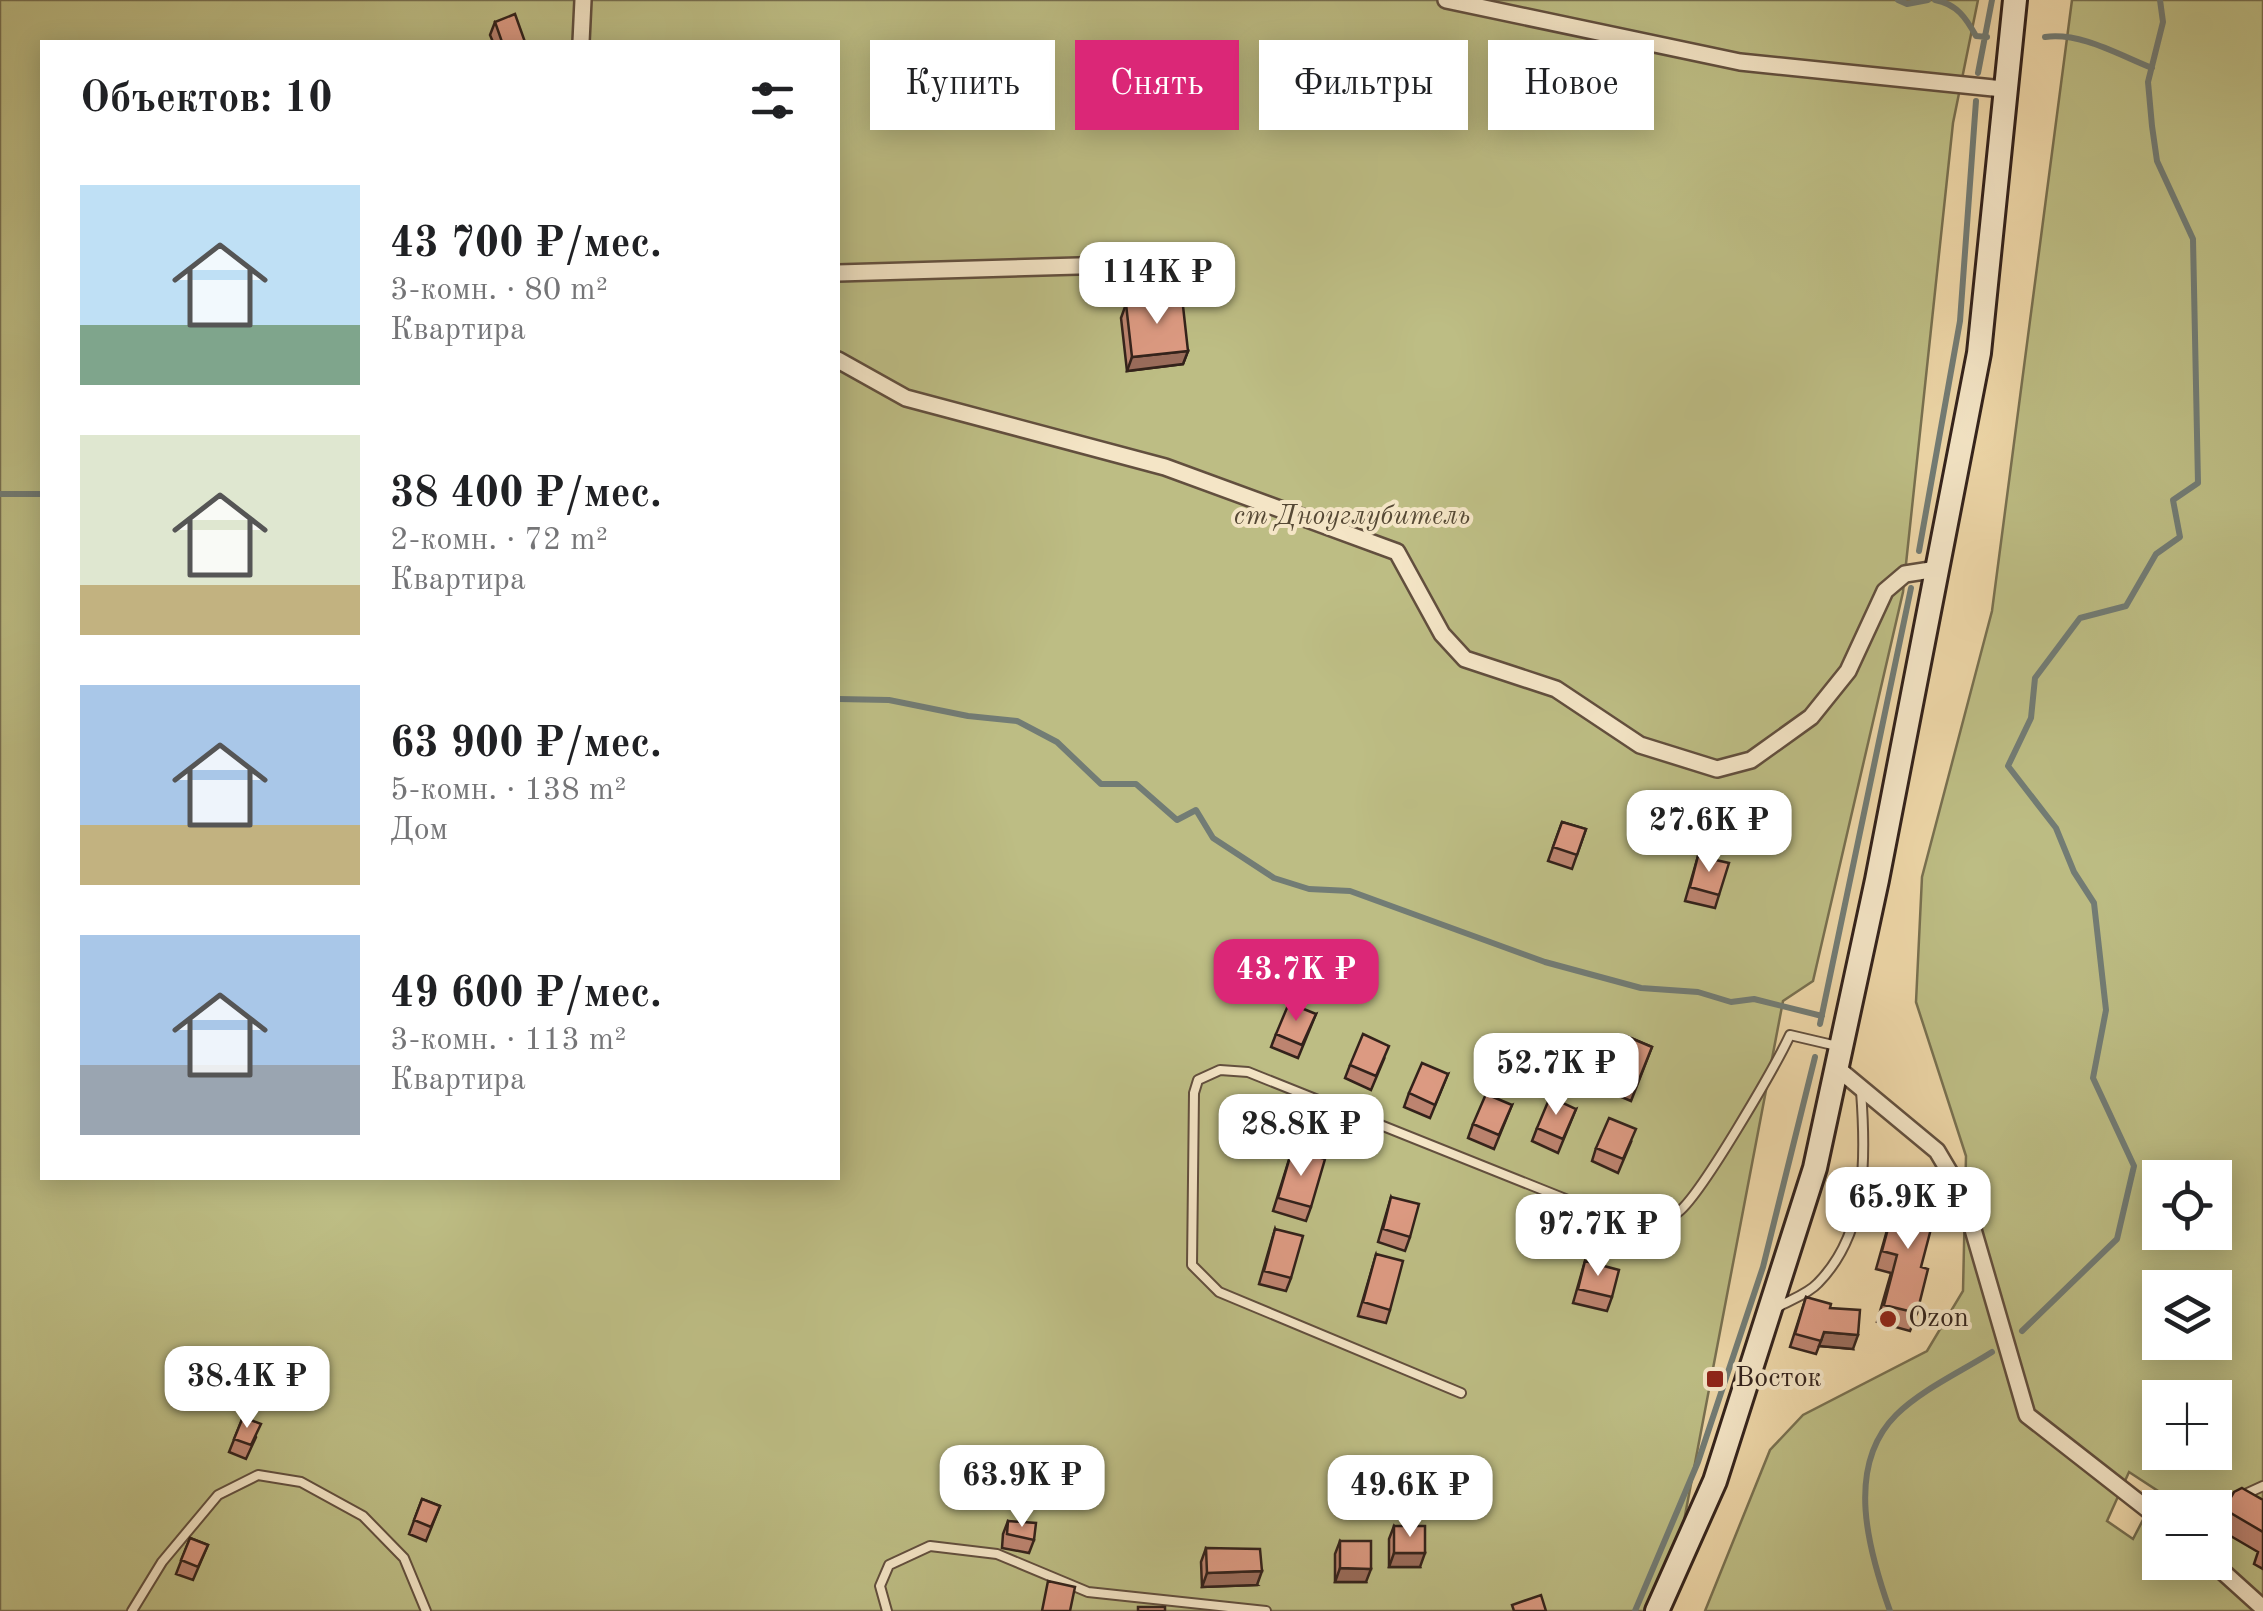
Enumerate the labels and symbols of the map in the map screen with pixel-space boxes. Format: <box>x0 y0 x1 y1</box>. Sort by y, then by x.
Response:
pin: 114K ₽ <box>1076 242 1238 327</box>
park label: ст Дноуглубитель <box>1233 503 1471 531</box>
pin: 27.6K ₽ <box>1617 790 1801 875</box>
pin: 43.7K ₽ <box>1204 939 1388 1024</box>
pin: 52.7K ₽ <box>1464 1033 1648 1118</box>
pin: 28.8K ₽ <box>1209 1094 1393 1179</box>
pin: 65.9K ₽ <box>1816 1167 2000 1252</box>
pin: 97.7K ₽ <box>1506 1194 1690 1279</box>
place label: Ozon <box>1908 1305 1969 1333</box>
marker: Ozon <box>1877 1308 1899 1330</box>
pin: 38.4K ₽ <box>155 1346 339 1431</box>
place label: Восток <box>1735 1365 1822 1393</box>
marker: Восток <box>1704 1368 1726 1390</box>
pin: 63.9K ₽ <box>930 1445 1114 1530</box>
pin: 49.6K ₽ <box>1318 1455 1502 1540</box>

